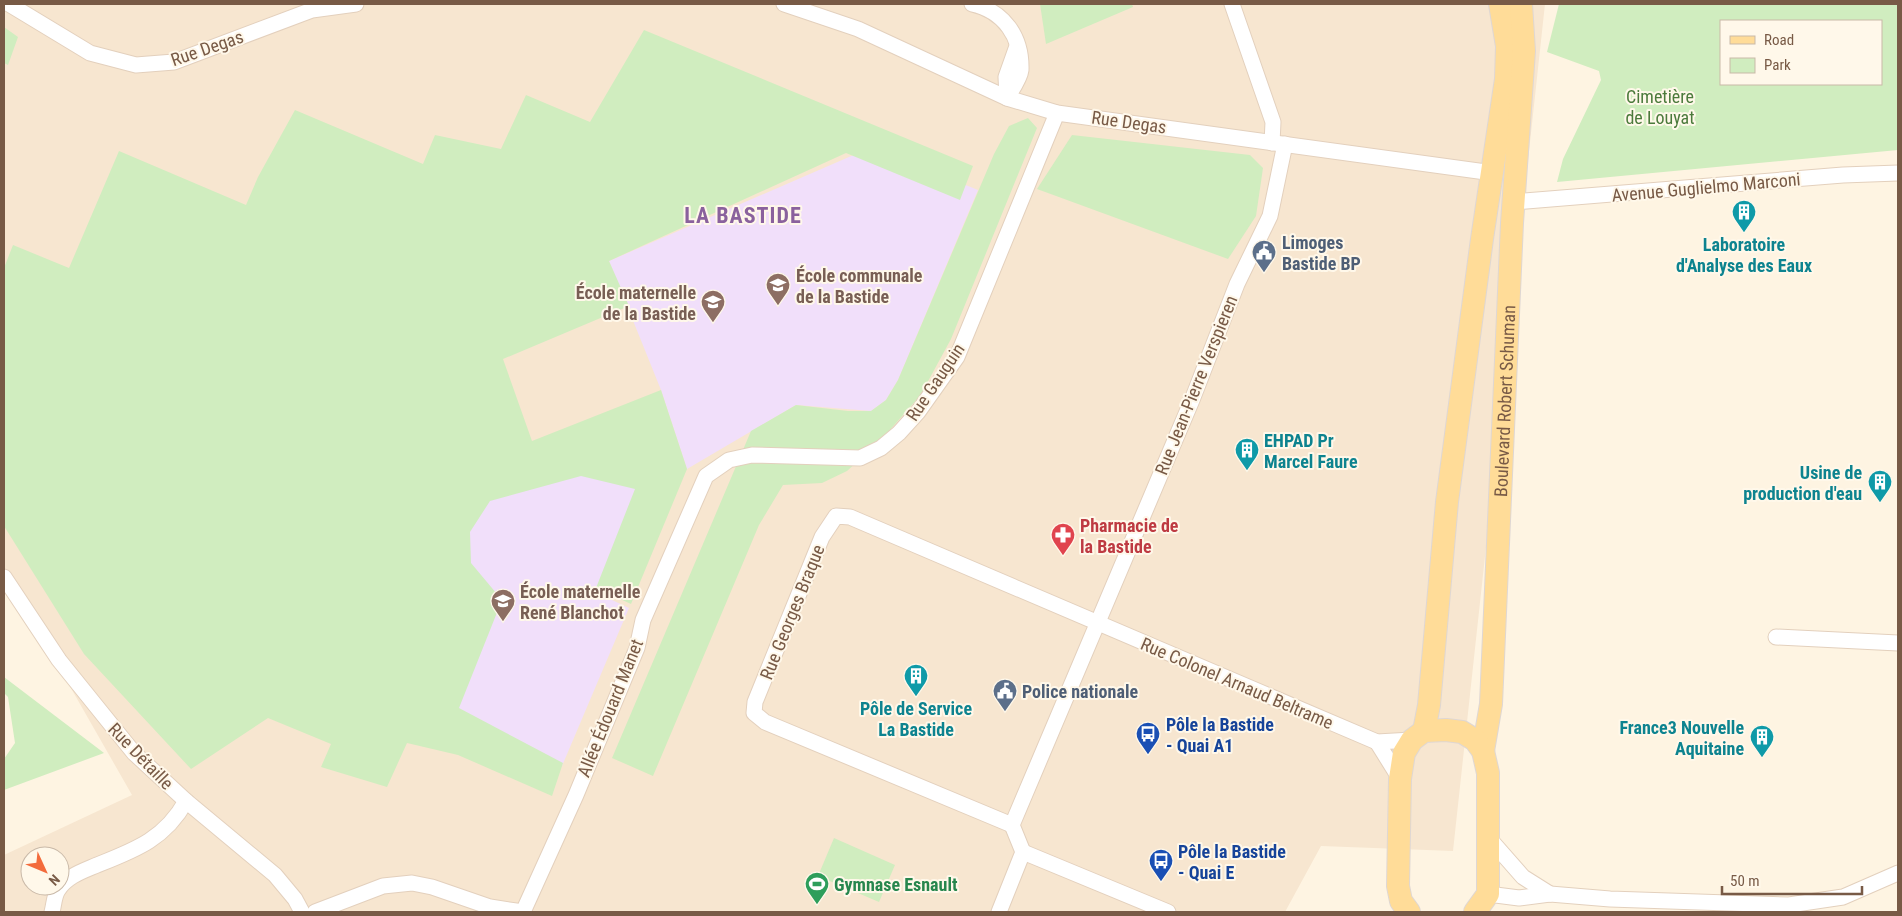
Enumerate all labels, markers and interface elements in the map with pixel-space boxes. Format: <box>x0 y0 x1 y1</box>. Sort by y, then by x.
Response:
legend <box>1720 20 1882 85</box>
street label: Rue Degas <box>168 26 246 70</box>
text: Road <box>1764 31 1794 49</box>
text: Park <box>1764 56 1791 74</box>
park label: Cimetière de Louyat <box>1625 86 1695 128</box>
street label: Rue Degas <box>1090 106 1168 138</box>
street label: Avenue Guglielmo Marconi <box>1611 168 1801 206</box>
building icon: Laboratoire d'Analyse des Eaux <box>1731 199 1757 233</box>
district label: LA BASTIDE <box>684 203 802 228</box>
place label: Limoges Bastide BP <box>1282 232 1361 274</box>
place label: Laboratoire d'Analyse des Eaux <box>1676 234 1812 276</box>
public building icon: Limoges Bastide BP <box>1251 239 1277 273</box>
place label: École communale de la Bastide <box>796 265 923 307</box>
school or university icon: École communale de la Bastide <box>765 272 791 306</box>
place label: École maternelle de la Bastide <box>576 282 696 324</box>
school or university icon: École maternelle de la Bastide <box>700 289 726 323</box>
street label: Rue Jean-Pierre Verspieren <box>1150 292 1242 478</box>
street label: Boulevard Robert Schuman <box>1490 305 1519 497</box>
street label: Rue Gauguin <box>901 339 969 425</box>
place label: EHPAD Pr Marcel Faure <box>1264 430 1358 472</box>
building icon: EHPAD Pr Marcel Faure <box>1234 437 1260 471</box>
place label: Usine de production d'eau <box>1743 462 1862 504</box>
building icon: Usine de production d'eau <box>1867 469 1893 503</box>
place label: Pharmacie de la Bastide <box>1080 515 1179 557</box>
pharmacy icon: Pharmacie de la Bastide <box>1050 522 1076 556</box>
street label: Rue Georges Braque <box>755 541 829 683</box>
place label: École maternelle René Blanchot <box>520 581 641 623</box>
school or university icon: École maternelle René Blanchot <box>490 588 516 622</box>
street label: Rue Colonel Arnaud Beltrame <box>1138 633 1336 733</box>
street label: Allée Édouard Manet <box>573 636 647 780</box>
building icon: Pôle de Service La Bastide <box>903 663 929 697</box>
public building icon: Police nationale <box>992 678 1018 712</box>
place label: Police nationale <box>1022 681 1138 702</box>
place label: Pôle de Service La Bastide <box>860 698 972 740</box>
place label: Pôle la Bastide - Quai A1 <box>1166 714 1274 756</box>
place label: France3 Nouvelle Aquitaine <box>1619 717 1744 759</box>
street label: Rue Détaille <box>104 718 178 794</box>
bus stop icon: Pôle la Bastide - Quai A1 <box>1135 721 1161 755</box>
building icon: France3 Nouvelle Aquitaine <box>1749 724 1775 758</box>
place label: Pôle la Bastide - Quai E <box>1178 841 1286 883</box>
north arrow <box>20 846 70 896</box>
bus stop icon: Pôle la Bastide - Quai E <box>1148 848 1174 882</box>
scale bar <box>1722 864 1862 896</box>
text: N <box>46 871 63 889</box>
sports icon: Gymnase Esnault <box>804 871 830 905</box>
text: 50 m <box>1730 872 1760 890</box>
place label: Gymnase Esnault <box>834 874 958 895</box>

